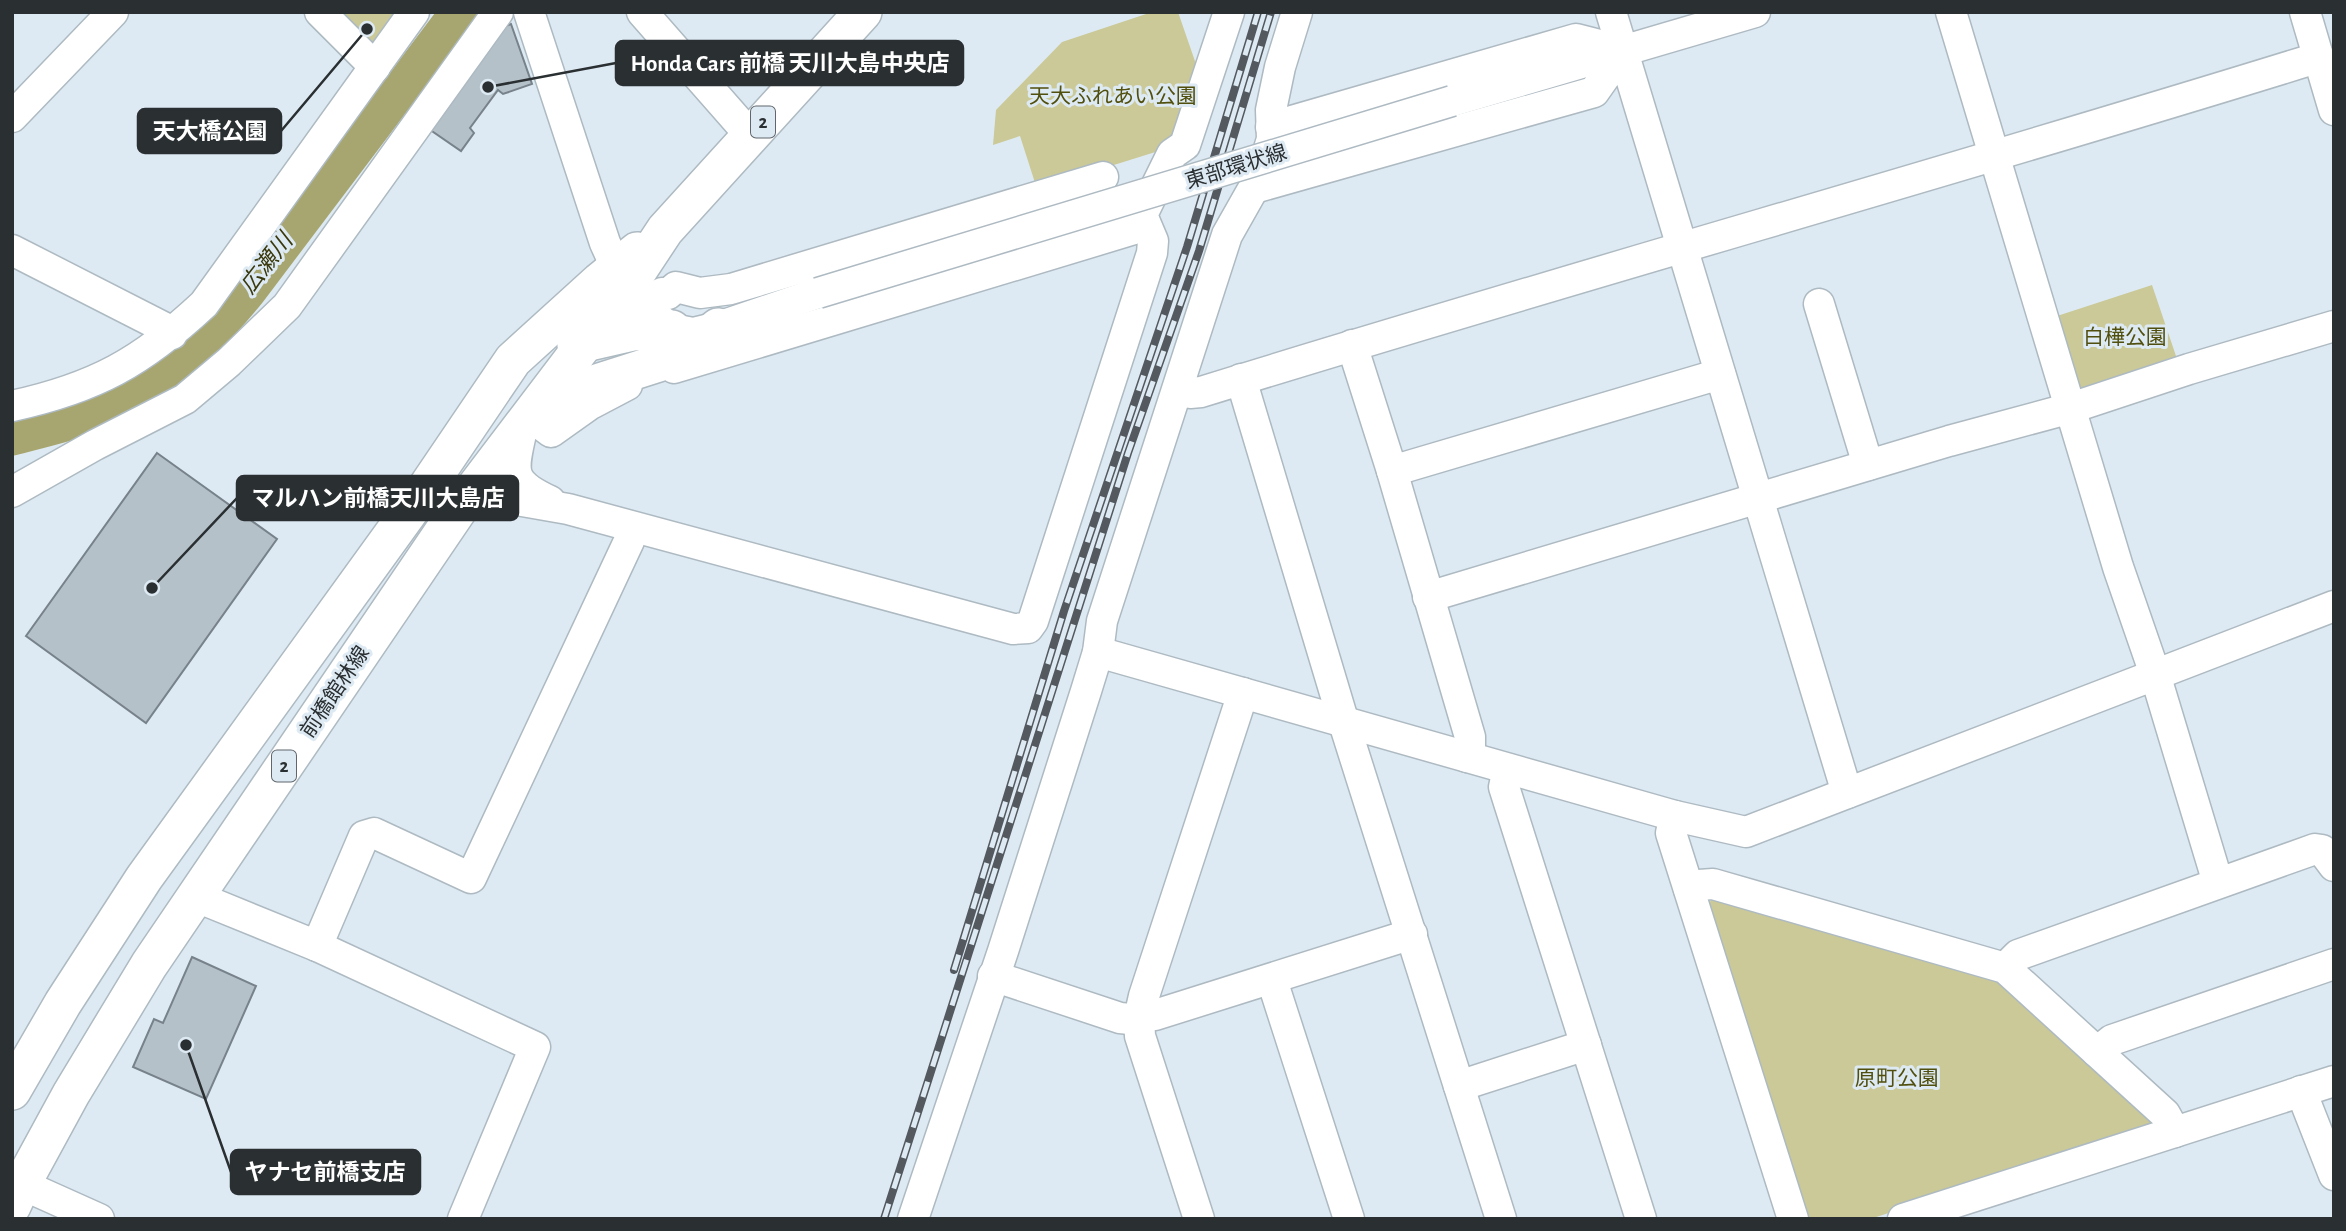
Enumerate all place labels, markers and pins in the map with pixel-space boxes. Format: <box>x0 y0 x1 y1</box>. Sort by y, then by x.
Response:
callout: Honda Cars 前橋 天川大島中央店 <box>616 41 963 85</box>
callout: 天大橋公園 <box>138 109 281 153</box>
callout: マルハン前橋天川大島店 <box>237 476 518 520</box>
callout: ヤナセ前橋支店 <box>231 1150 420 1194</box>

